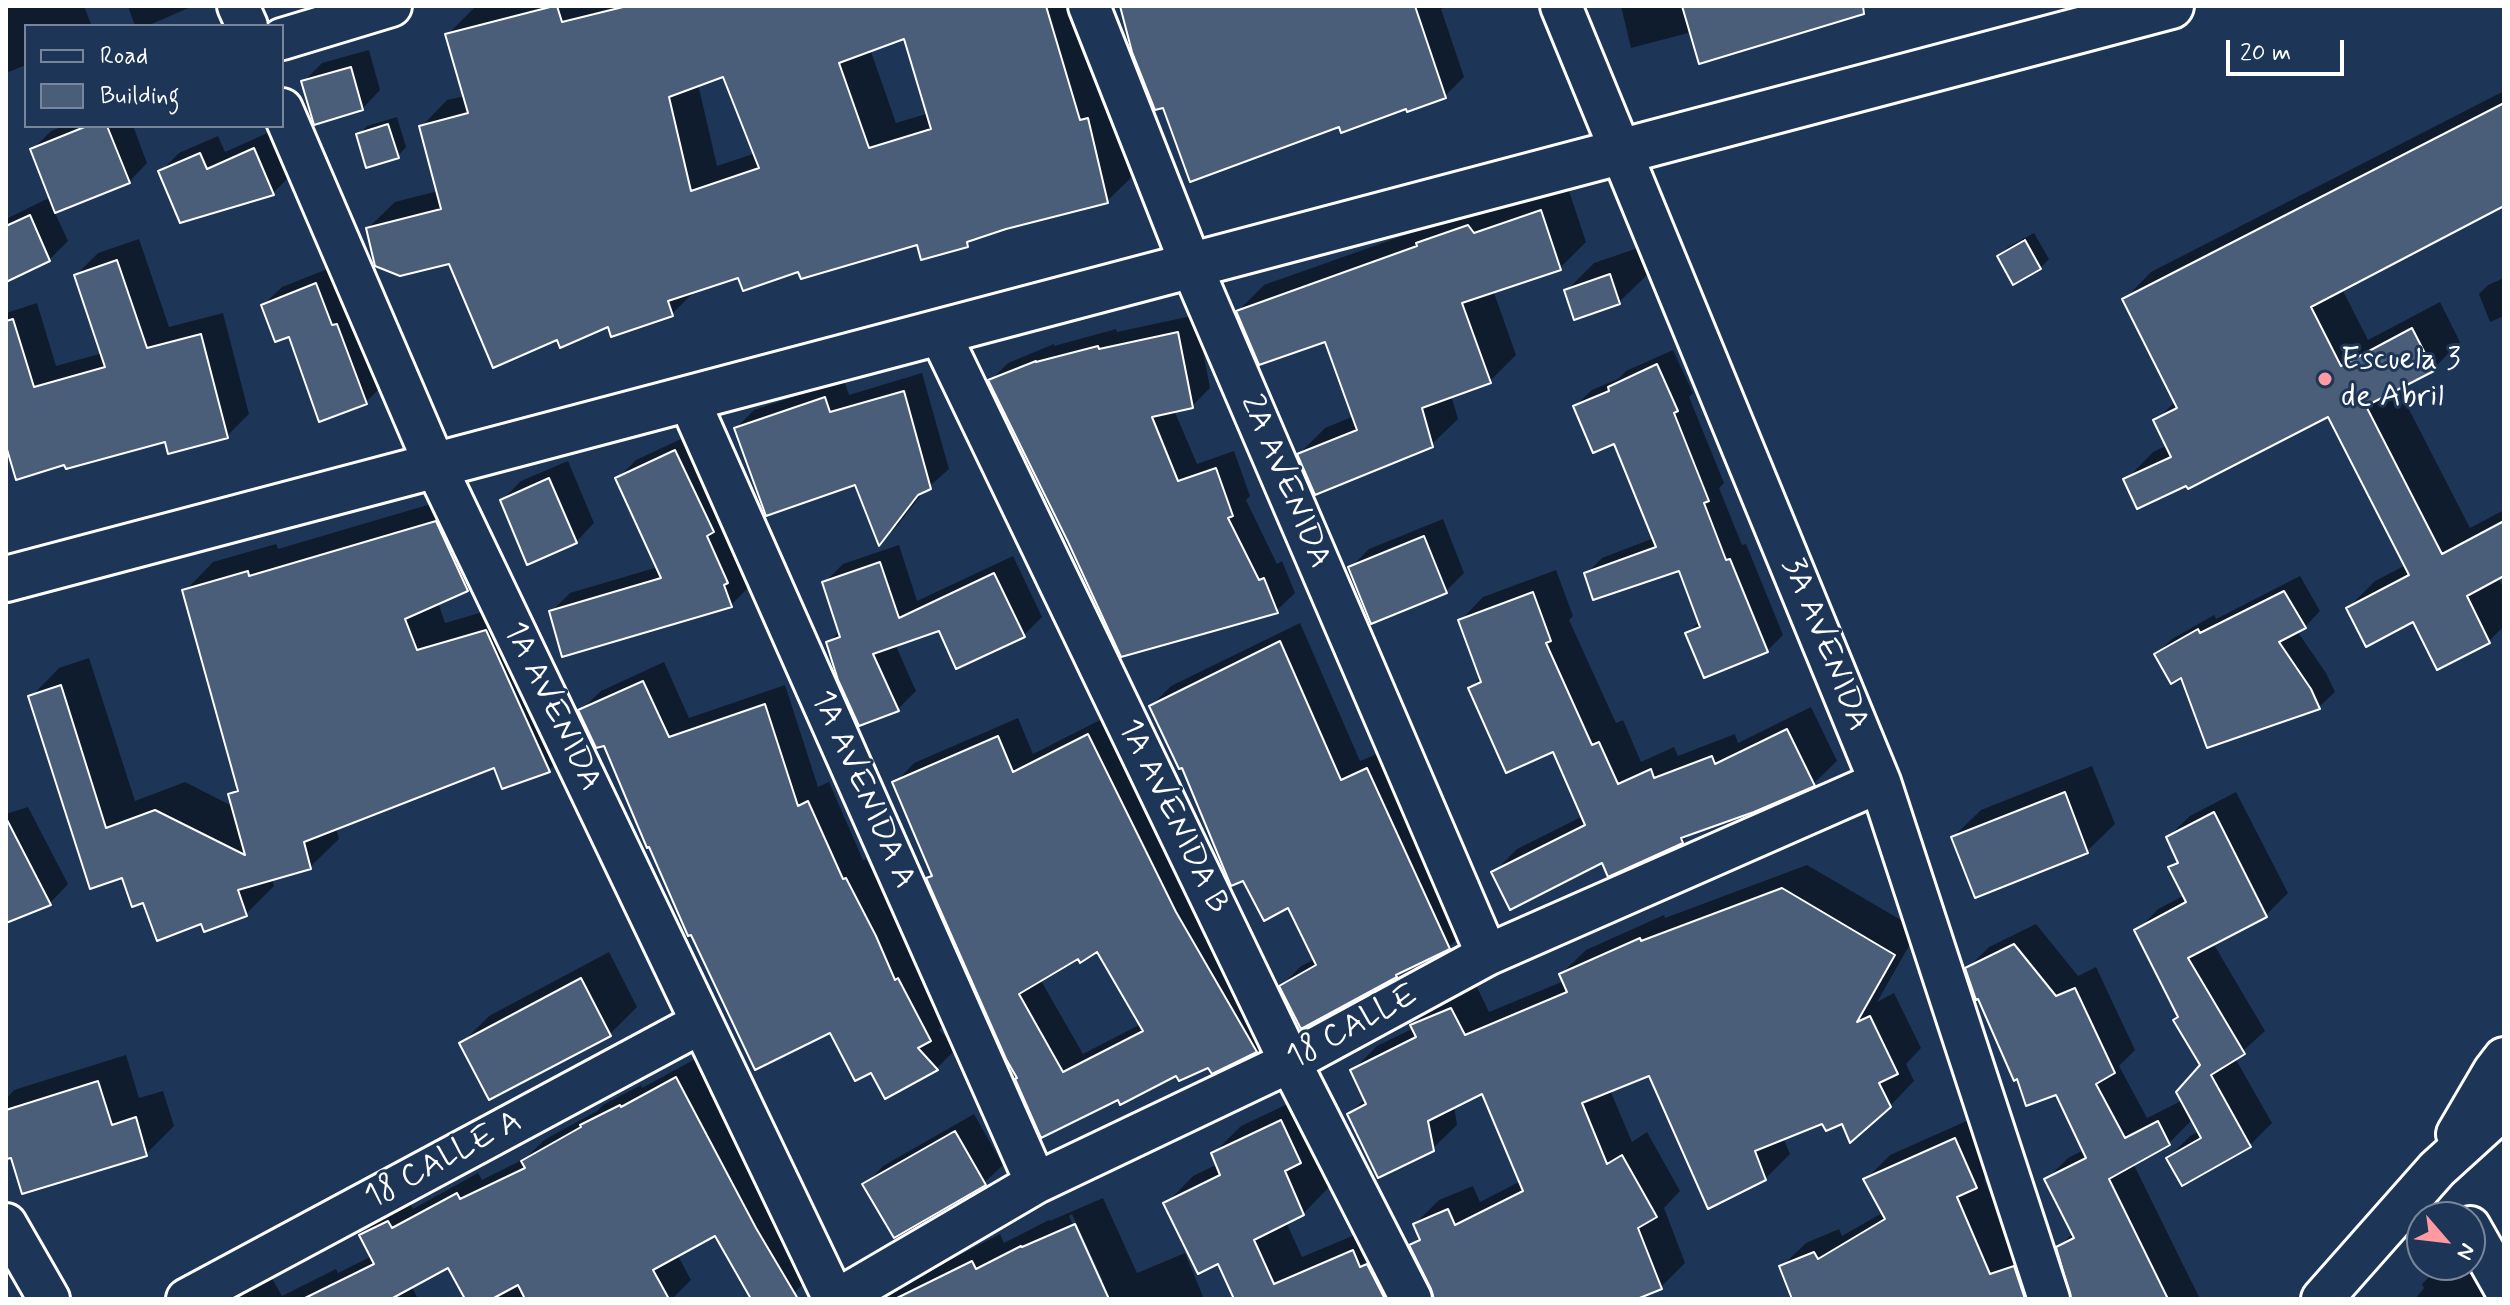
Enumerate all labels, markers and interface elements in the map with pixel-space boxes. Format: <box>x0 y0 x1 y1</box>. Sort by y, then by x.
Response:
legend <box>24 24 284 128</box>
scale bar <box>2230 24 2348 74</box>
text: 20 m <box>2240 38 2291 69</box>
text: Road <box>100 41 148 72</box>
text: Building <box>100 81 180 112</box>
place label: Escuela 3 de Abril <box>2341 342 2461 417</box>
marker: Escuela 3 de Abril <box>2316 370 2334 388</box>
street label: 2A AVENIDA <box>1230 390 1338 574</box>
street label: 3A AVENIDA <box>1772 553 1876 737</box>
street label: 1A AVENIDA <box>494 616 608 798</box>
street label: 1A AVENIDA A <box>801 685 923 895</box>
street label: 1A AVENIDA B <box>1108 713 1236 921</box>
street label: 18 CALLE <box>1281 978 1425 1078</box>
street label: 18 CALLE A <box>359 1104 529 1218</box>
north arrow <box>2406 1201 2486 1281</box>
text: N <box>2450 1238 2481 1264</box>

